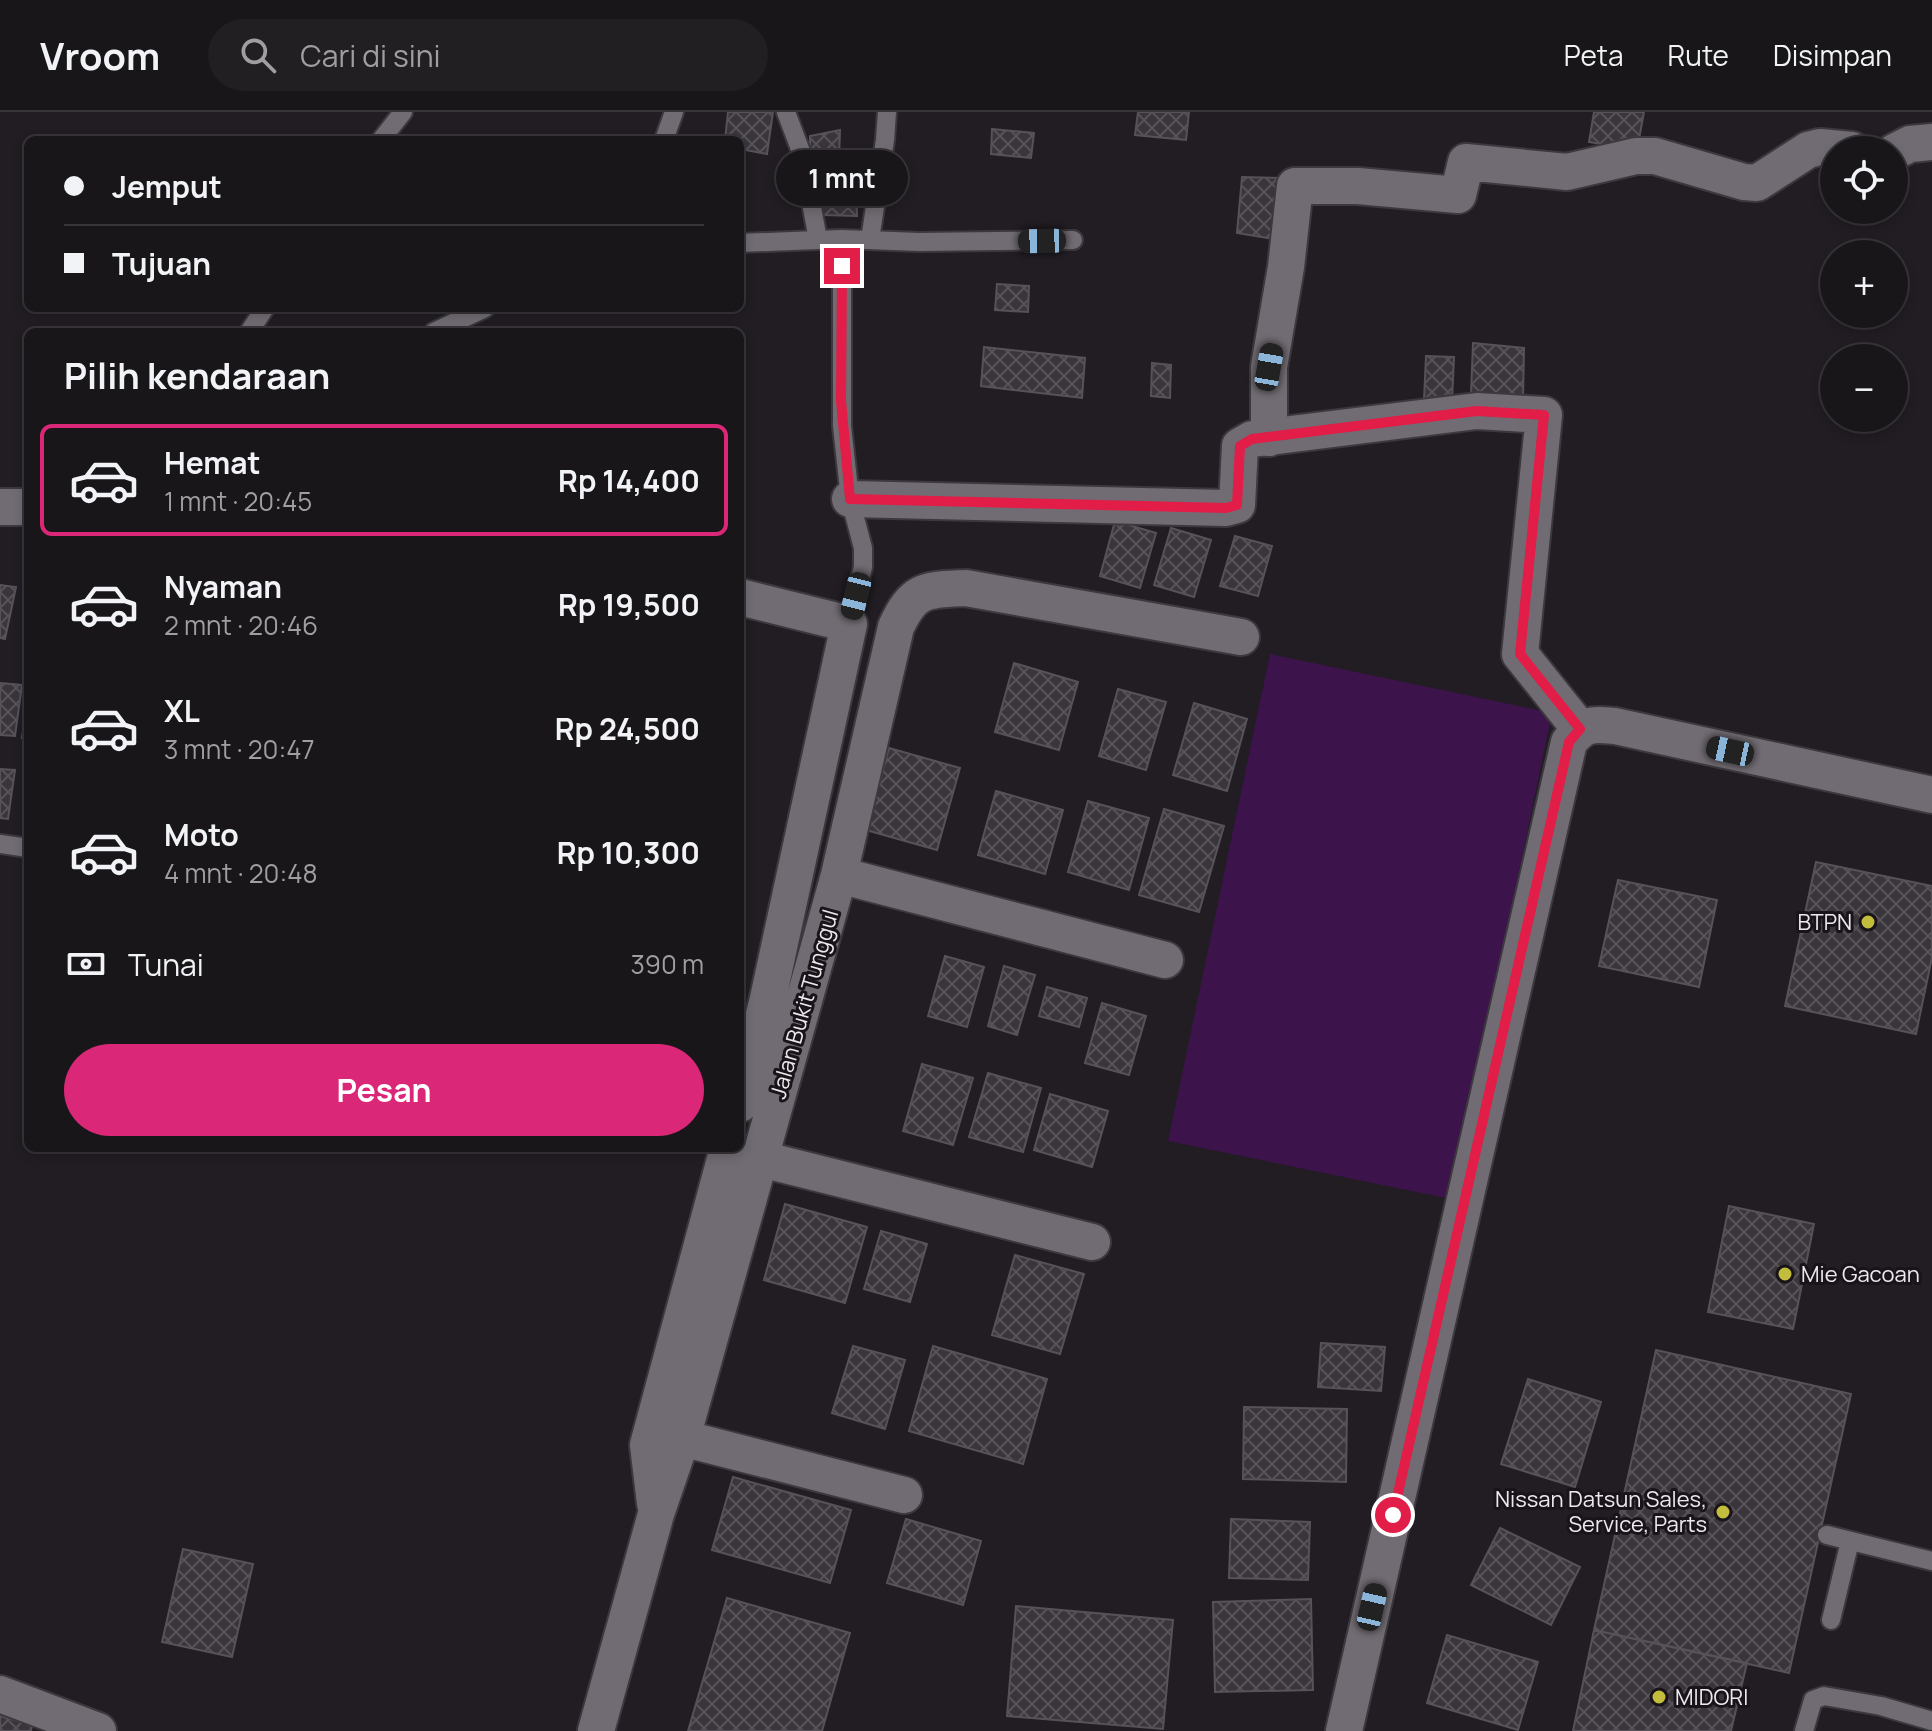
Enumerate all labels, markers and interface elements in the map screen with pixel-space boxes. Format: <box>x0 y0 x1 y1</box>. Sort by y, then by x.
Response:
search box <box>208 19 768 91</box>
text: Vroom <box>40 29 160 81</box>
icon: search <box>236 33 280 77</box>
text: Cari di sini <box>300 35 441 76</box>
text: Peta <box>1564 36 1624 74</box>
text: Rute <box>1668 36 1729 74</box>
text: Disimpan <box>1773 36 1892 74</box>
map controls <box>1820 136 1908 432</box>
button: locate <box>1820 136 1908 224</box>
callout: 1 mnt <box>776 150 908 206</box>
text: 1 mnt <box>808 160 876 196</box>
text: Jemput <box>112 166 222 207</box>
car <box>1018 229 1066 253</box>
button: + <box>1820 240 1908 328</box>
text: Tujuan <box>112 243 211 284</box>
route end <box>824 248 860 284</box>
car <box>1253 341 1285 393</box>
button: − <box>1820 344 1908 432</box>
text: Pilih kendaraan <box>64 351 330 400</box>
text: Hemat <box>164 442 261 483</box>
icon: car <box>68 444 140 516</box>
text: Rp 14,400 <box>558 460 700 501</box>
text: 1 mnt · 20:45 <box>164 483 312 519</box>
text: Nyaman <box>164 566 282 607</box>
icon: car <box>68 568 140 640</box>
car <box>839 570 873 622</box>
text: Rp 19,500 <box>558 584 700 625</box>
text: 2 mnt · 20:46 <box>164 607 318 643</box>
text: XL <box>164 690 200 731</box>
icon: car <box>68 692 140 764</box>
text: Rp 24,500 <box>555 708 700 749</box>
text: 3 mnt · 20:47 <box>164 731 315 767</box>
car <box>1704 734 1756 768</box>
text: Moto <box>164 814 239 855</box>
icon: car <box>68 816 140 888</box>
text: Rp 10,300 <box>557 832 700 873</box>
text: 4 mnt · 20:48 <box>164 855 318 891</box>
street label: Jalan Bukit Tunggul <box>763 906 845 1102</box>
place label: BTPN <box>1797 907 1852 937</box>
marker: BTPN <box>1859 913 1877 931</box>
icon: cash <box>64 942 108 986</box>
text: Tunai <box>128 944 204 985</box>
text: 390 m <box>630 946 704 982</box>
button: Pesan <box>64 1044 704 1136</box>
place label: Mie Gacoan <box>1801 1259 1920 1289</box>
marker: Mie Gacoan <box>1776 1265 1794 1283</box>
place label: Nissan Datsun Sales, Service, Parts <box>1495 1484 1707 1539</box>
route start <box>1375 1497 1411 1533</box>
marker: Nissan Datsun Sales, Service, Parts <box>1714 1503 1732 1521</box>
car <box>1355 1581 1389 1633</box>
place label: MIDORI <box>1675 1682 1748 1712</box>
marker: MIDORI <box>1650 1688 1668 1706</box>

